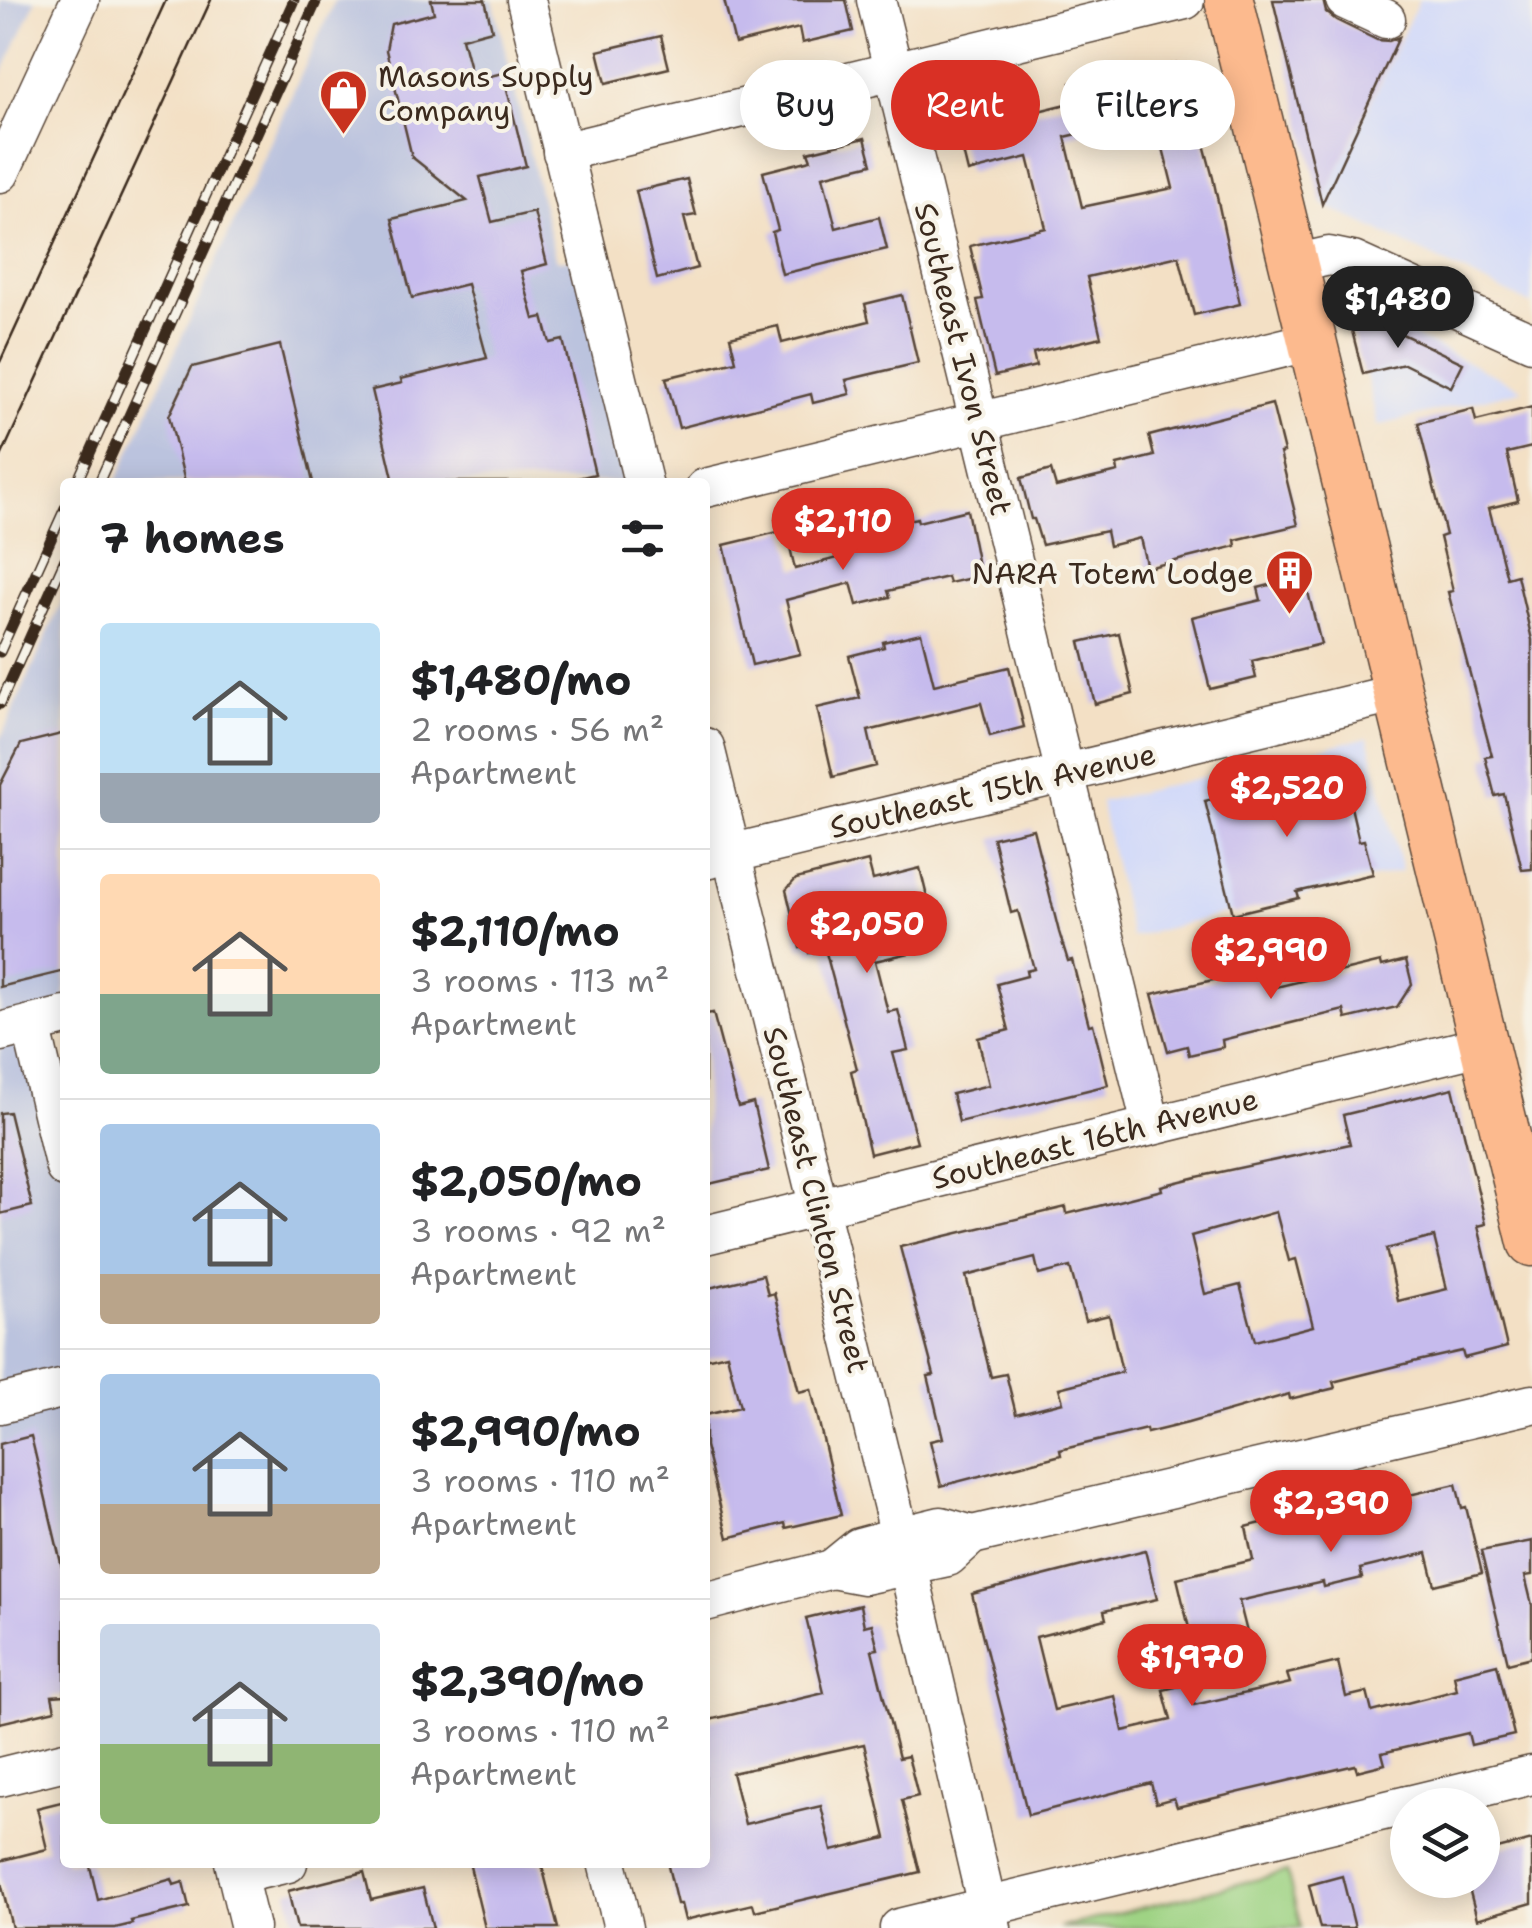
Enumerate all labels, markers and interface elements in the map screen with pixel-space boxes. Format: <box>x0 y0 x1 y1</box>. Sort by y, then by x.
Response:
place label: Masons Supply Company <box>378 56 594 131</box>
chip: Buy <box>740 60 871 150</box>
chip: Rent <box>891 60 1040 150</box>
chip: Filters <box>1060 60 1235 150</box>
shop icon: Masons Supply Company <box>317 68 369 136</box>
street label: Southeast Ivon Street <box>905 198 1022 520</box>
pin: $1,480 <box>1317 266 1479 351</box>
text: $1,480 <box>1344 277 1452 320</box>
pin: $2,110 <box>762 488 924 573</box>
text: $2,110 <box>794 499 892 542</box>
text: 7 homes <box>100 510 285 566</box>
icon: filters <box>615 511 670 566</box>
building icon: NARA Totem Lodge <box>1263 548 1315 616</box>
place label: NARA Totem Lodge <box>971 553 1254 594</box>
text: $1,480/mo <box>410 652 631 708</box>
icon: home <box>180 663 300 783</box>
text: 2 rooms · 56 m² <box>410 708 664 751</box>
street label: Southeast 15th Avenue <box>826 733 1160 848</box>
text: Apartment <box>410 751 577 794</box>
pin: $2,520 <box>1206 755 1368 840</box>
text: $2,520 <box>1229 766 1345 809</box>
pin: $2,050 <box>786 891 948 976</box>
text: $2,050 <box>809 902 925 945</box>
text: $2,110/mo <box>410 903 620 959</box>
icon: home <box>180 914 300 1034</box>
pin: $2,990 <box>1190 917 1352 1002</box>
text: $2,990 <box>1214 928 1328 971</box>
text: 3 rooms · 113 m² <box>410 959 669 1002</box>
text: Apartment <box>410 1002 577 1045</box>
street label: Southeast Clinton Street <box>754 1022 879 1377</box>
street label: Southeast 16th Avenue <box>927 1078 1262 1199</box>
text: $2,050/mo <box>410 1153 642 1209</box>
icon: home <box>180 1164 300 1284</box>
text: 3 rooms · 92 m² <box>410 1209 666 1252</box>
text: Apartment <box>410 1252 577 1295</box>
text: $2,990/mo <box>410 1403 641 1459</box>
icon: home <box>180 1414 300 1534</box>
text: 3 rooms · 110 m² <box>410 1459 670 1502</box>
pin: $2,390 <box>1250 1470 1412 1555</box>
text: $2,390 <box>1272 1481 1390 1524</box>
text: Apartment <box>410 1502 577 1545</box>
pin: $1,970 <box>1111 1624 1273 1709</box>
text: $1,970 <box>1139 1635 1245 1678</box>
text: $2,390/mo <box>410 1653 644 1709</box>
icon: home <box>180 1664 300 1784</box>
text: 3 rooms · 110 m² <box>410 1709 670 1752</box>
text: Apartment <box>410 1752 577 1795</box>
map controls <box>1390 1788 1500 1898</box>
button: layers <box>1390 1788 1500 1898</box>

